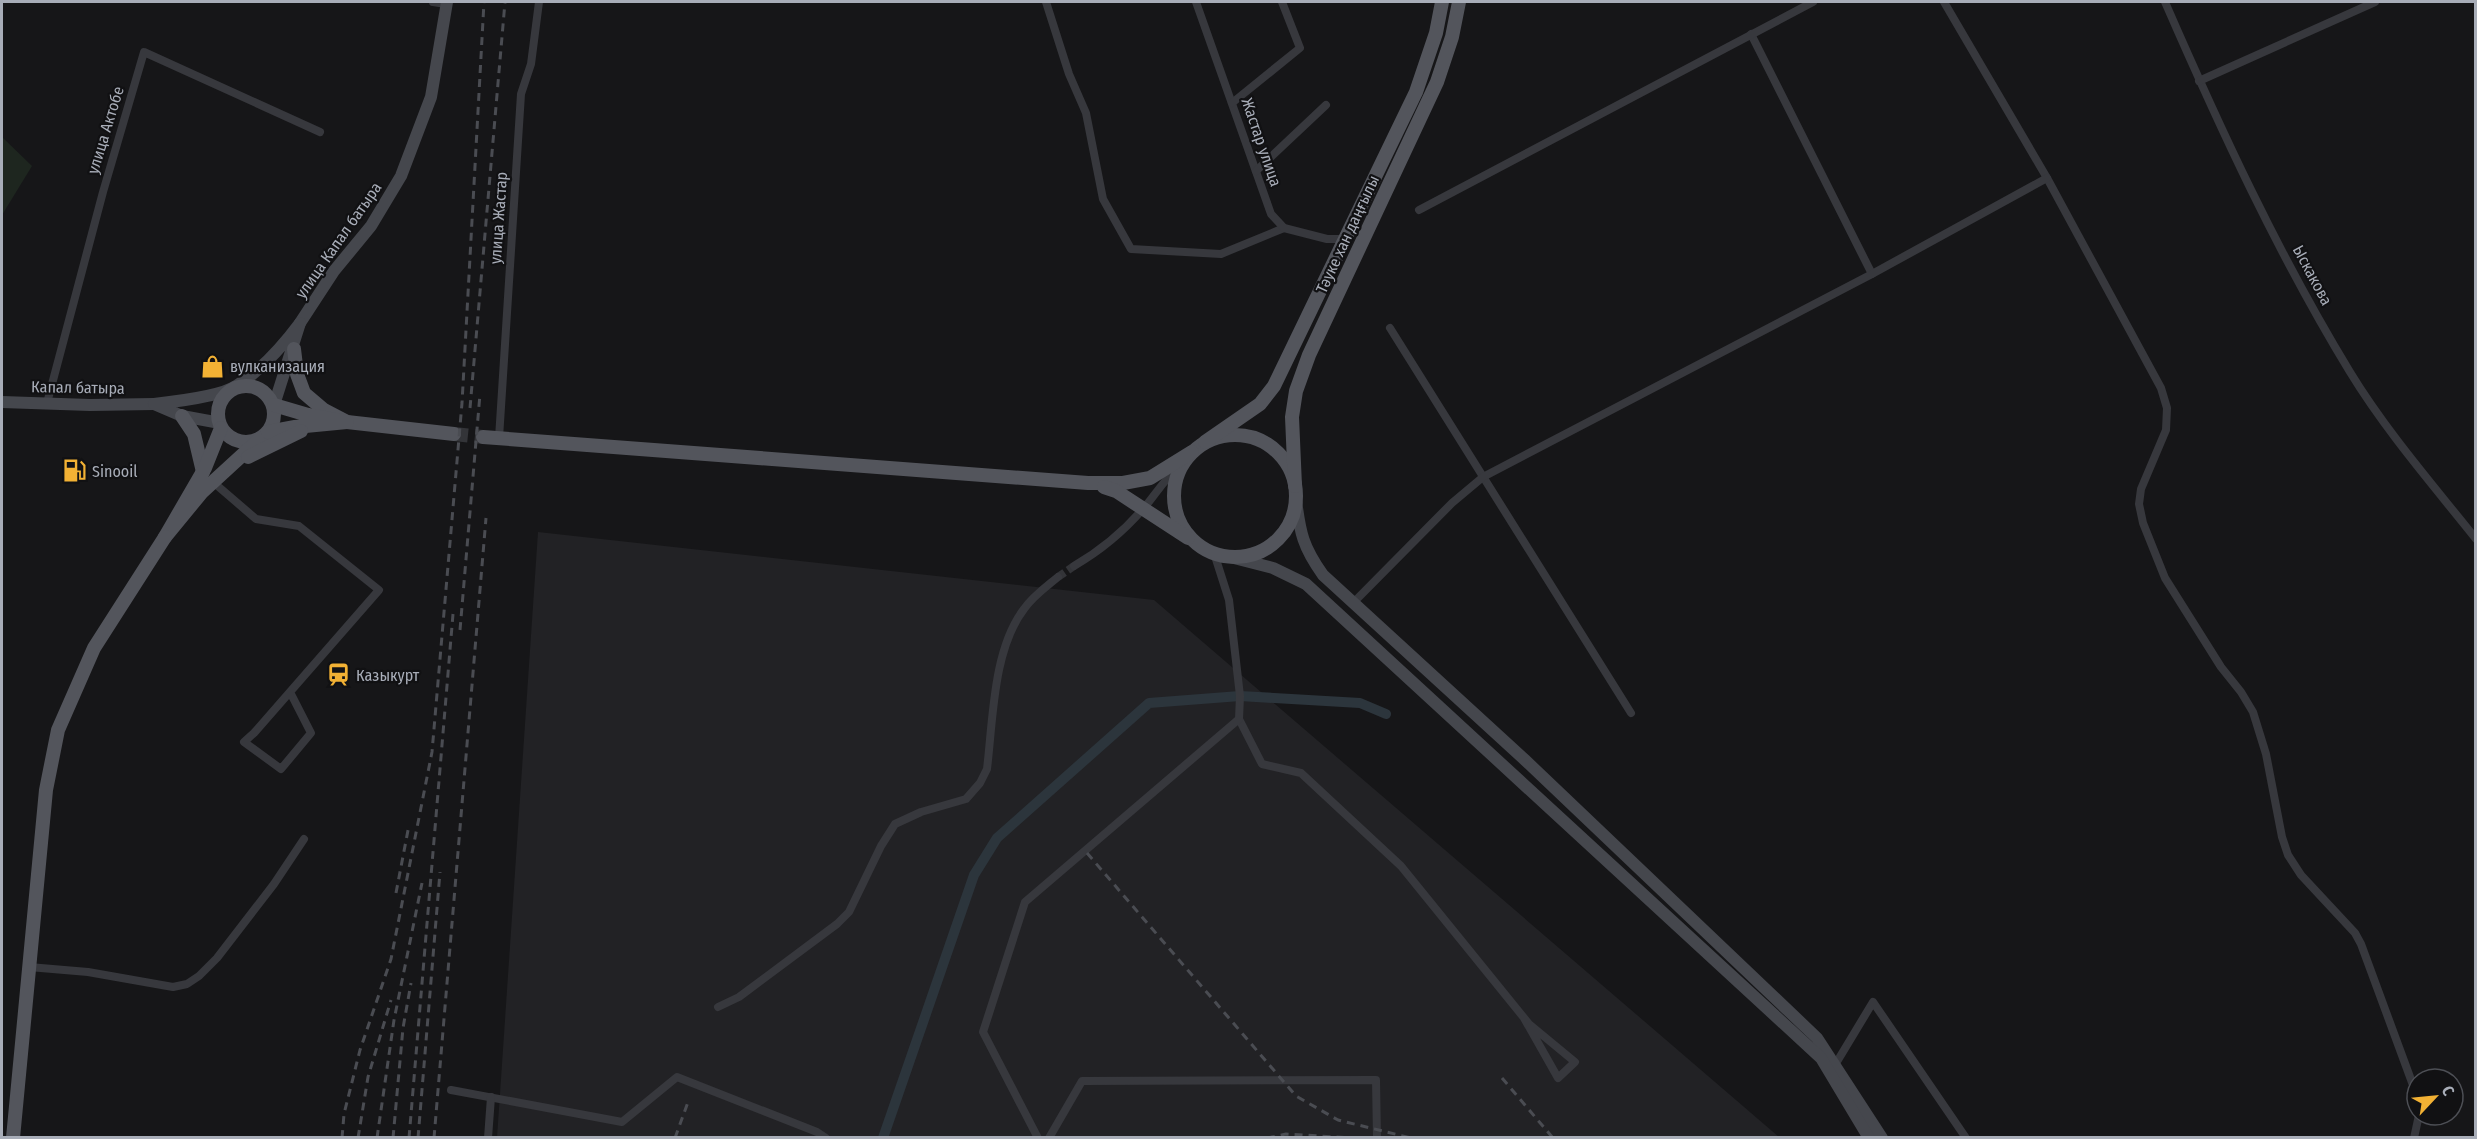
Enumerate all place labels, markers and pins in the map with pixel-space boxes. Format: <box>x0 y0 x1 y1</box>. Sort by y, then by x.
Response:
shop icon: вулканизация <box>199 353 225 379</box>
place label: вулканизация <box>230 357 325 376</box>
fuel station icon: Sinooil <box>61 458 87 484</box>
place label: Sinooil <box>92 462 138 481</box>
station icon: Казыкурт <box>325 662 351 688</box>
place label: Казыкурт <box>356 666 420 685</box>

